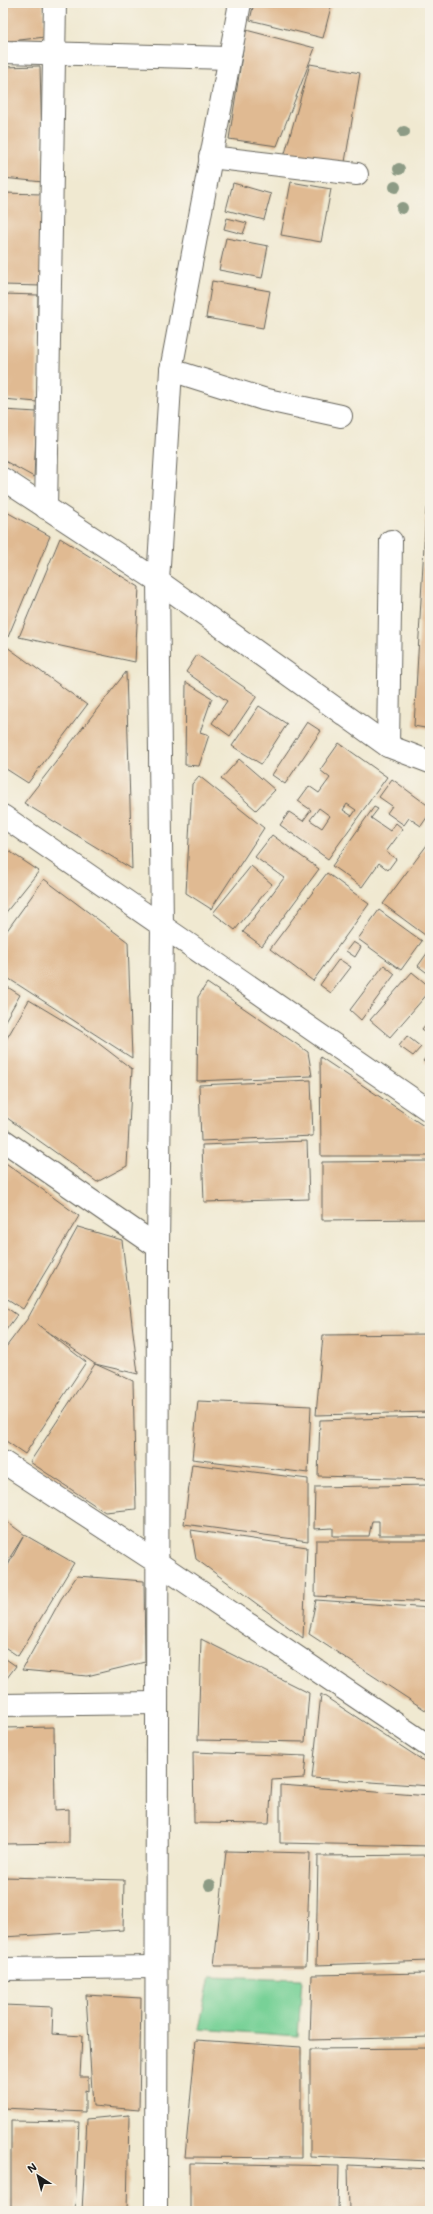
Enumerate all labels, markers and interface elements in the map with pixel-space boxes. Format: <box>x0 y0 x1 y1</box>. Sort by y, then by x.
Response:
north arrow <box>18 2156 58 2196</box>
text: N <box>24 2159 40 2176</box>

